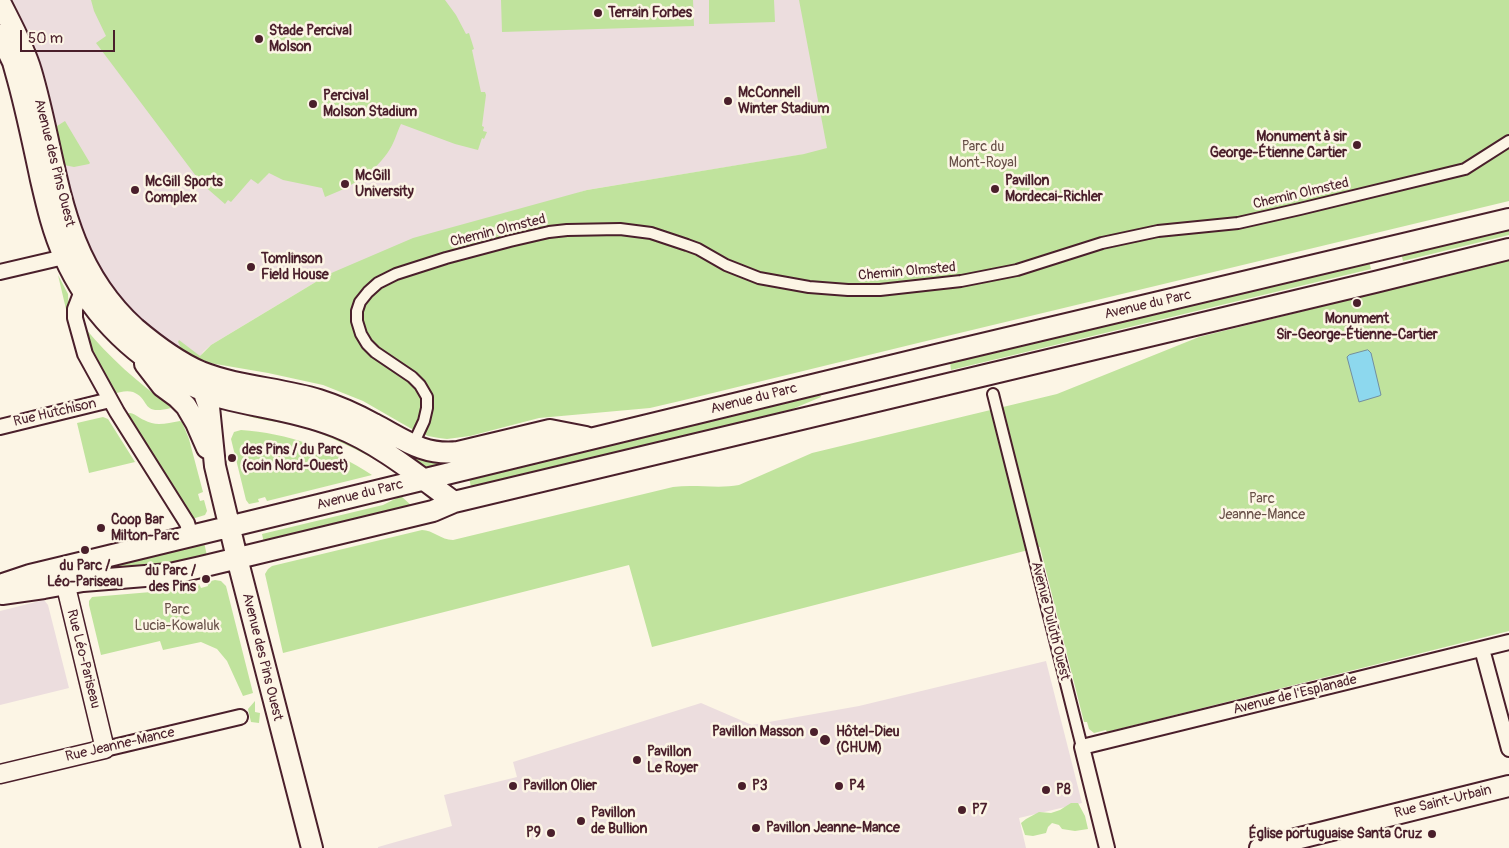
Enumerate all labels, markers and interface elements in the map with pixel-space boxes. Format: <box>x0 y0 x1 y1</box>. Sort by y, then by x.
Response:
place label: Terrain Forbes <box>608 5 692 21</box>
marker: Terrain Forbes <box>592 7 604 19</box>
scale bar <box>22 20 118 52</box>
place label: Stade Percival Molson <box>269 23 352 56</box>
text: 50 m <box>28 29 63 48</box>
marker: Stade Percival Molson <box>253 33 265 45</box>
place label: McConnell Winter Stadium <box>738 85 829 118</box>
place label: Percival Molson Stadium <box>323 88 417 120</box>
marker: McConnell Winter Stadium <box>722 95 734 107</box>
street label: Avenue des Pins Ouest <box>30 97 78 229</box>
marker: Percival Molson Stadium <box>307 98 319 110</box>
place label: Monument à sir George-Étienne Cartier <box>1210 129 1347 162</box>
park label: Parc du Mont-Royal <box>949 139 1017 172</box>
marker: Monument à sir George-Étienne Cartier <box>1351 139 1363 151</box>
place label: McGill University <box>355 168 414 200</box>
place label: Pavillon Mordecai-Richler <box>1005 173 1103 206</box>
place label: McGill Sports Complex <box>145 174 223 206</box>
street label: Chemin Olmsted <box>1251 175 1351 213</box>
marker: McGill University <box>339 178 351 190</box>
marker: Pavillon Mordecai-Richler <box>989 183 1001 195</box>
marker: McGill Sports Complex <box>129 184 141 196</box>
street label: Chemin Olmsted <box>449 211 547 251</box>
place label: Tomlinson Field House <box>261 251 329 284</box>
street label: Chemin Olmsted <box>858 259 956 285</box>
marker: Tomlinson Field House <box>245 261 257 273</box>
street label: Avenue du Parc <box>1103 287 1193 323</box>
marker: Monument Sir-George-Étienne-Cartier <box>1351 297 1363 309</box>
place label: Monument Sir-George-Étienne-Cartier <box>1276 311 1438 344</box>
street label: Avenue du Parc <box>709 380 799 418</box>
street label: Rue Hutchison <box>12 395 98 431</box>
place label: des Pins / du Parc (coin Nord-Ouest) <box>242 442 349 474</box>
marker: des Pins / du Parc (coin Nord-Ouest) <box>226 452 238 464</box>
street label: Avenue du Parc <box>315 476 405 514</box>
park label: Parc Jeanne-Mance <box>1219 491 1305 524</box>
place label: Coop Bar Milton-Parc <box>111 512 179 544</box>
marker: Coop Bar Milton-Parc <box>95 522 107 534</box>
marker: du Parc / Léo-Pariseau <box>79 544 91 556</box>
place label: du Parc / Léo-Pariseau <box>47 558 123 590</box>
street label: Avenue Duluth Ouest <box>1027 560 1073 682</box>
place label: du Parc / des Pins <box>145 563 196 596</box>
marker: du Parc / des Pins <box>200 573 212 585</box>
street label: Avenue des Pins Ouest <box>238 591 286 723</box>
park label: Parc Lucia-Kowaluk <box>134 602 220 634</box>
street label: Rue Léo-Pariseau <box>63 608 103 710</box>
street label: Avenue de l'Esplanade <box>1231 671 1359 719</box>
street label: Rue Jeanne-Mance <box>64 724 176 766</box>
place label: Pavillon Masson <box>712 724 804 740</box>
place label: Hôtel-Dieu (CHUM) <box>836 724 900 756</box>
marker: Pavillon Masson <box>808 726 820 738</box>
marker: Hôtel-Dieu (CHUM) <box>818 733 832 747</box>
place label: Pavillon Le Royer <box>647 744 698 776</box>
marker: Pavillon Le Royer <box>631 754 643 766</box>
place label: Pavillon Olier <box>523 778 597 794</box>
place label: P3 <box>752 778 768 794</box>
place label: P4 <box>849 778 865 794</box>
marker: Pavillon Olier <box>507 780 519 792</box>
marker: P3 <box>736 780 748 792</box>
marker: P4 <box>833 780 845 792</box>
place label: P8 <box>1056 782 1071 798</box>
street label: Rue Saint-Urbain <box>1393 782 1493 822</box>
marker: P8 <box>1040 784 1052 796</box>
place label: P7 <box>972 802 987 818</box>
marker: P7 <box>956 804 968 816</box>
place label: Pavillon de Bullion <box>591 805 647 838</box>
marker: Pavillon de Bullion <box>575 815 587 827</box>
place label: Pavillon Jeanne-Mance <box>766 820 900 836</box>
marker: Pavillon Jeanne-Mance <box>750 822 762 834</box>
place label: P9 <box>526 825 541 841</box>
place label: Église portuguaise Santa Cruz <box>1249 826 1422 842</box>
marker: P9 <box>545 827 557 839</box>
marker: Église portuguaise Santa Cruz <box>1426 828 1438 840</box>

